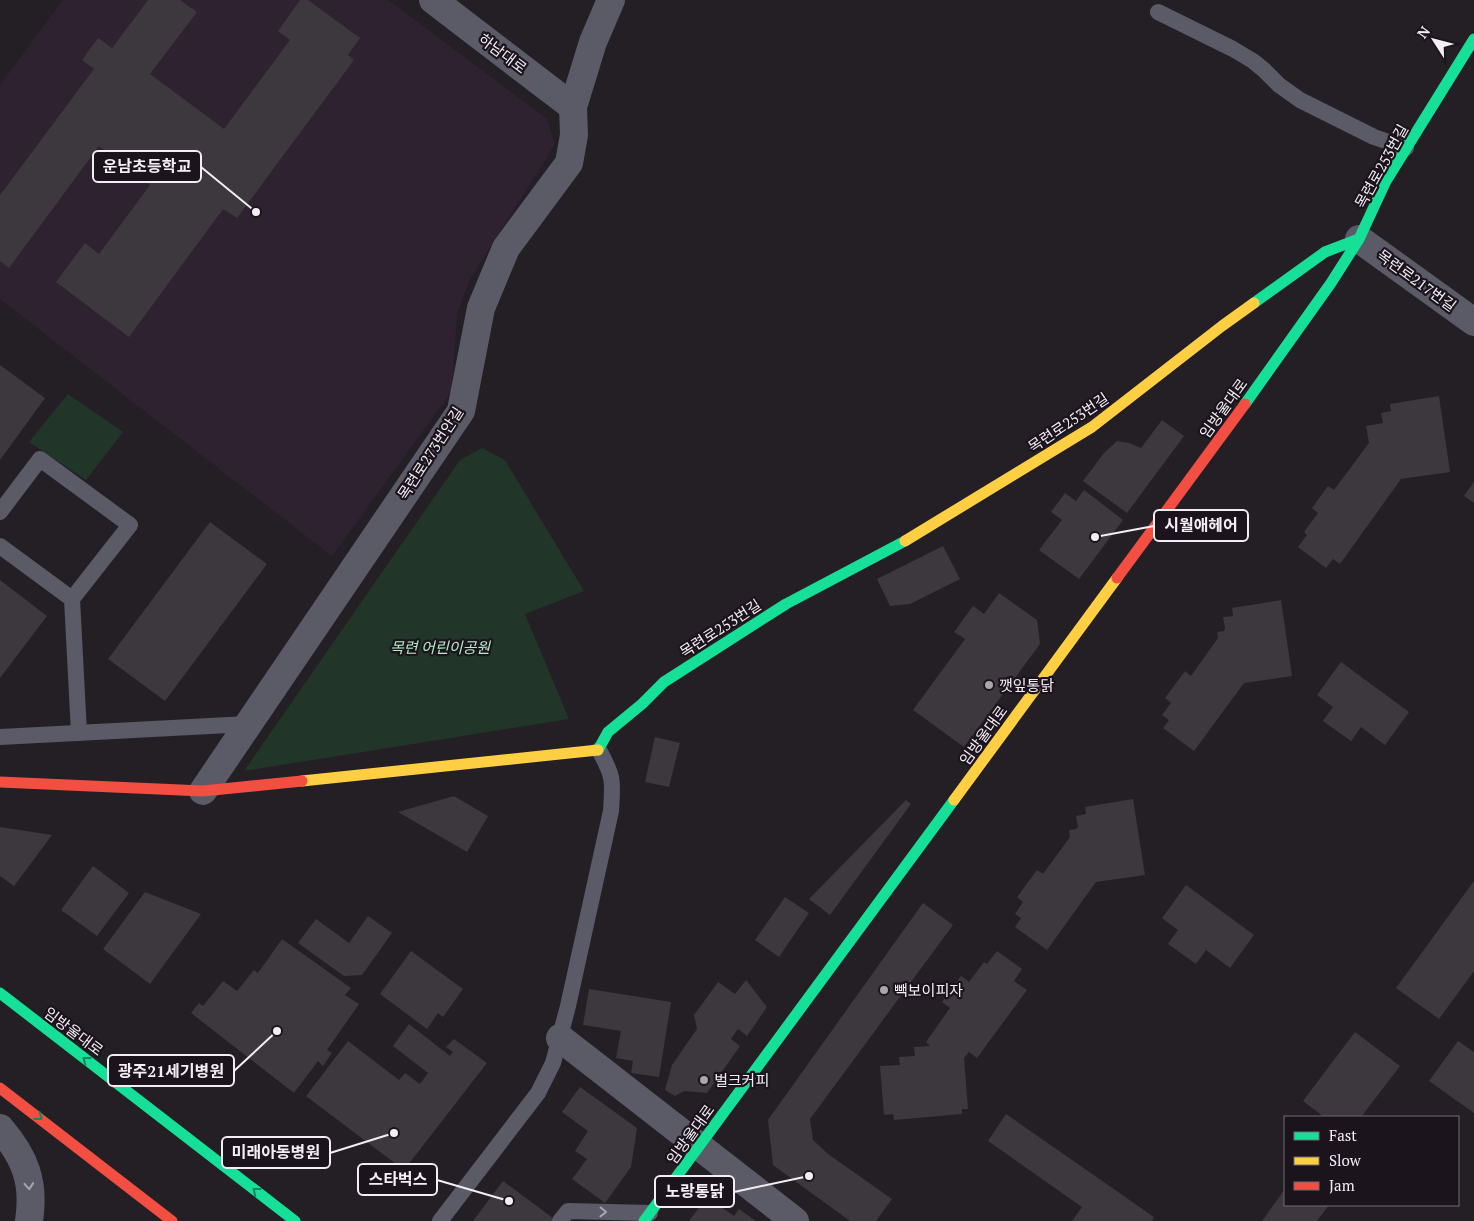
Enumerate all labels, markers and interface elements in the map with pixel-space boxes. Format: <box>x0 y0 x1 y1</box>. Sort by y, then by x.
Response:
north arrow <box>1409 15 1459 65</box>
text: N <box>1412 22 1434 42</box>
street label: 하남대로 <box>475 28 531 78</box>
street label: 목련로253번길 <box>1350 120 1412 212</box>
callout: 운남초등학교 <box>93 151 201 182</box>
text: 운남초등학교 <box>103 155 191 177</box>
street label: 목련로217번길 <box>1374 245 1460 315</box>
street label: 임방울대로 <box>1195 374 1251 442</box>
street label: 목련로253번길 <box>1024 388 1112 456</box>
street label: 목련로273번안길 <box>393 403 467 503</box>
callout: 시월애헤어 <box>1154 510 1248 541</box>
text: 시월애헤어 <box>1164 514 1238 536</box>
street label: 목련로253번길 <box>676 594 764 662</box>
park label: 목련 어린이공원 <box>390 637 491 657</box>
place label: 깻잎통닭 <box>999 675 1054 695</box>
marker: 깻잎통닭 <box>983 679 995 691</box>
street label: 임방울대로 <box>955 701 1011 769</box>
place label: 빽보이피자 <box>894 980 963 1000</box>
marker: 빽보이피자 <box>878 984 890 996</box>
street label: 임방울대로 <box>40 1002 108 1060</box>
callout: 광주21세기병원 <box>108 1055 234 1086</box>
one-way arrow <box>83 1057 92 1065</box>
text: 광주21세기병원 <box>118 1060 224 1082</box>
place label: 벌크커피 <box>714 1070 769 1090</box>
marker: 벌크커피 <box>698 1074 710 1086</box>
street label: 임방울대로 <box>662 1100 718 1168</box>
one-way arrow <box>33 1112 42 1120</box>
legend <box>1284 1116 1459 1206</box>
text: Fast <box>1329 1125 1357 1145</box>
callout: 미래아동병원 <box>222 1137 330 1168</box>
text: 미래아동병원 <box>232 1141 320 1163</box>
text: Slow <box>1329 1150 1362 1170</box>
callout: 스타벅스 <box>358 1164 437 1195</box>
text: 스타벅스 <box>369 1168 428 1190</box>
text: Jam <box>1329 1175 1355 1195</box>
callout: 노랑통닭 <box>655 1176 734 1207</box>
text: 노랑통닭 <box>666 1180 725 1202</box>
one-way arrow <box>23 1182 34 1190</box>
one-way arrow <box>252 1188 262 1197</box>
one-way arrow <box>600 1207 607 1217</box>

